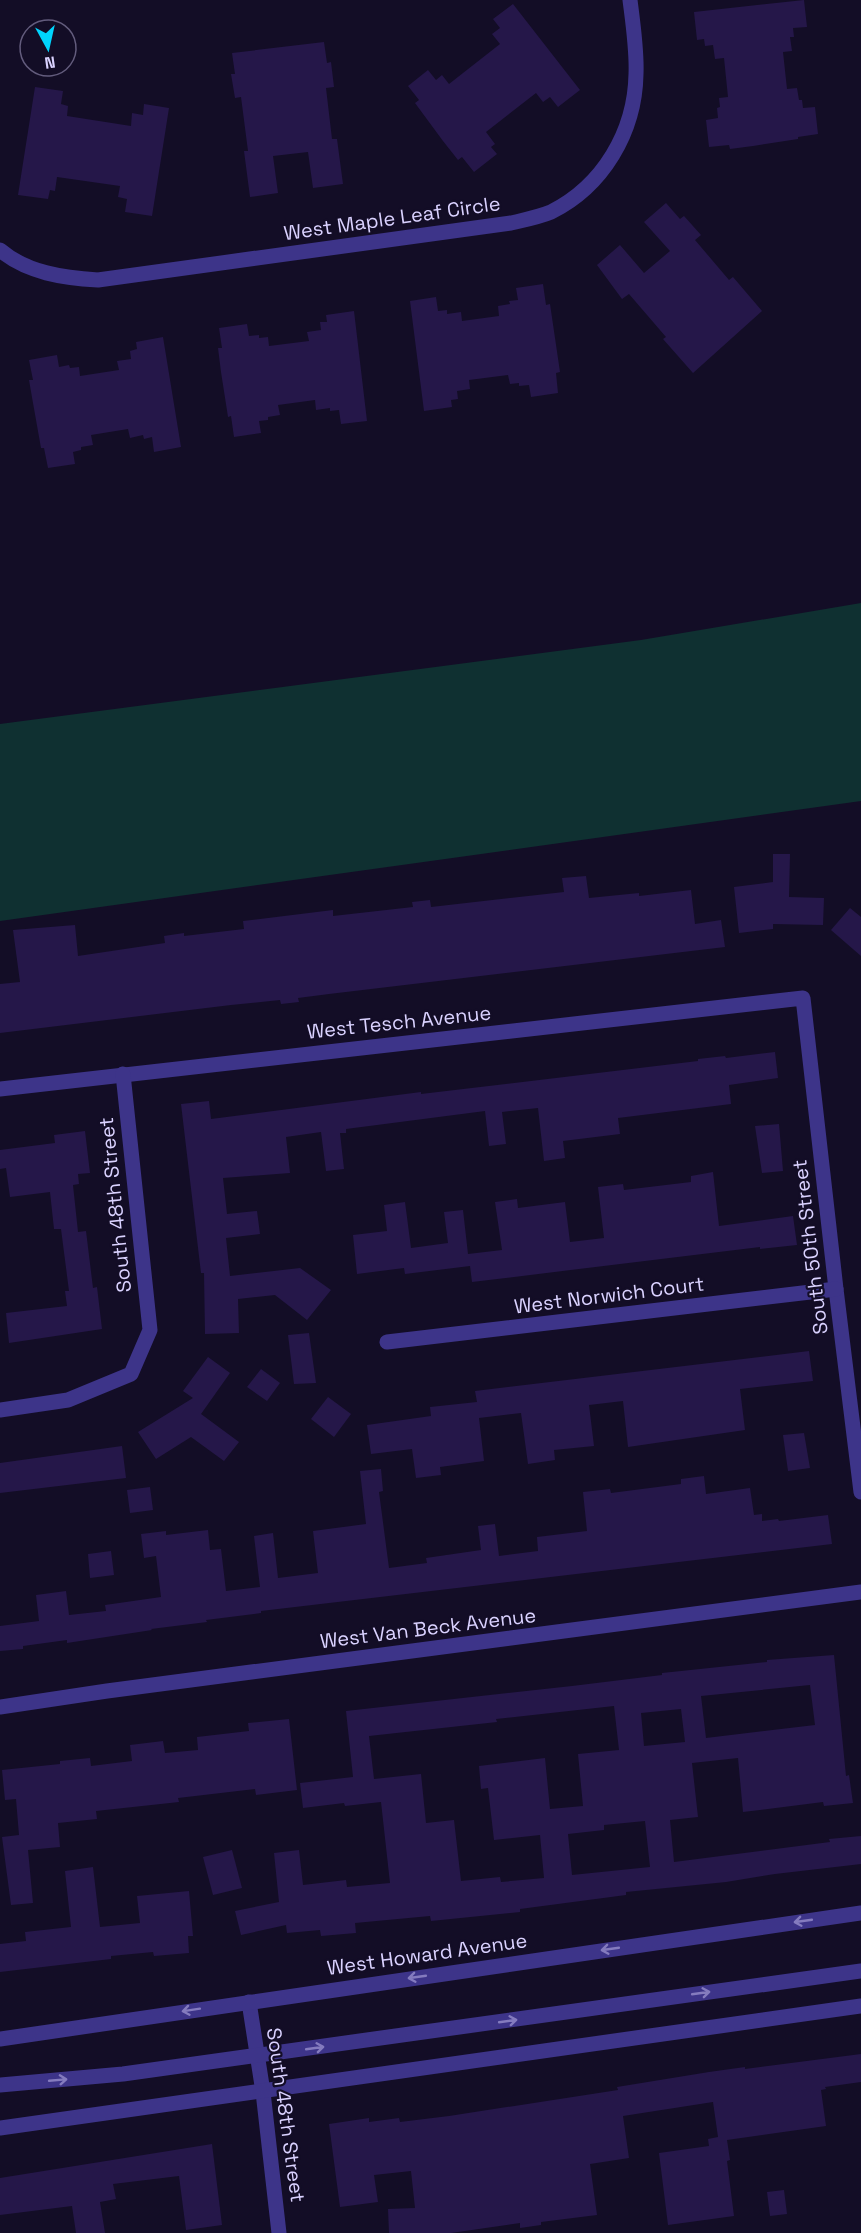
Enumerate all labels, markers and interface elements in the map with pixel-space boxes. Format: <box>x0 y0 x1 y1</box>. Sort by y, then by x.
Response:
north arrow <box>18 18 78 78</box>
text: N <box>43 51 57 74</box>
street label: West Maple Leaf Circle <box>282 190 502 246</box>
street label: West Tesch Avenue <box>306 999 492 1045</box>
street label: South 48th Street <box>93 1116 137 1294</box>
street label: South 50th Street <box>786 1158 834 1336</box>
street label: West Norwich Court <box>512 1270 706 1320</box>
street label: West Van Beck Avenue <box>319 1602 537 1654</box>
one-way arrow <box>794 1916 813 1927</box>
street label: West Howard Avenue <box>325 1927 529 1981</box>
one-way arrow <box>601 1944 621 1955</box>
one-way arrow <box>408 1972 428 1983</box>
one-way arrow <box>691 1988 711 1999</box>
one-way arrow <box>182 2005 202 2016</box>
one-way arrow <box>498 2015 518 2026</box>
street label: South 48th Street <box>261 2026 311 2204</box>
one-way arrow <box>305 2042 325 2053</box>
one-way arrow <box>48 2074 68 2085</box>

